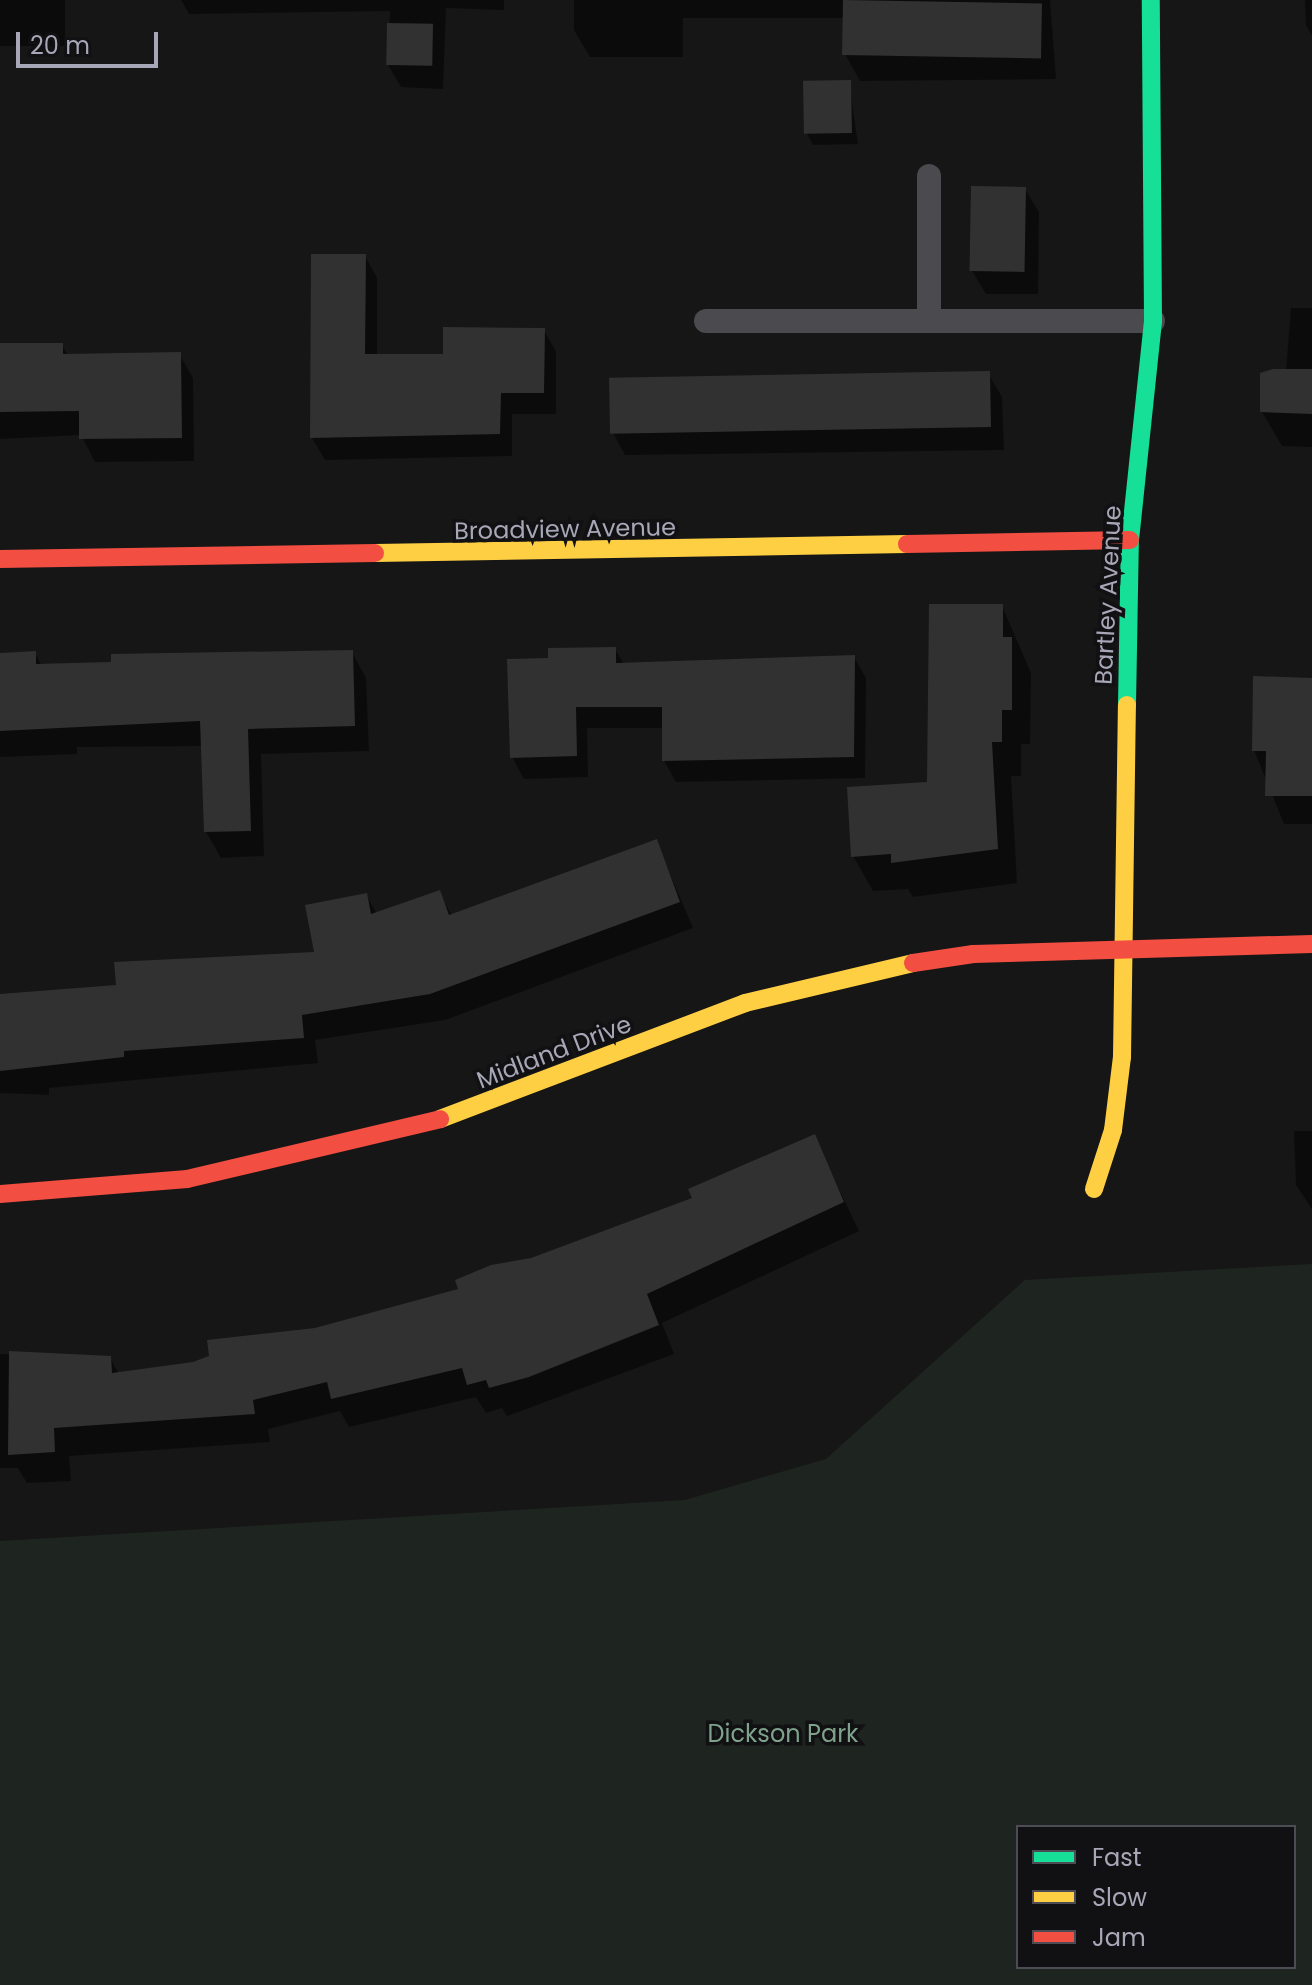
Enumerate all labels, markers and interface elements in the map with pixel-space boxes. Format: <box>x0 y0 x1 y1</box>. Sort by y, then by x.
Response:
scale bar <box>20 16 162 66</box>
text: 20 m <box>30 29 90 62</box>
street label: Bartley Avenue <box>1089 505 1127 685</box>
street label: Broadview Avenue <box>454 513 676 545</box>
street label: Midland Drive <box>473 1009 635 1095</box>
park label: Dickson Park <box>708 1720 858 1748</box>
legend <box>1016 1825 1296 1969</box>
text: Fast <box>1092 1841 1142 1874</box>
text: Slow <box>1092 1881 1147 1914</box>
text: Jam <box>1092 1921 1146 1954</box>

